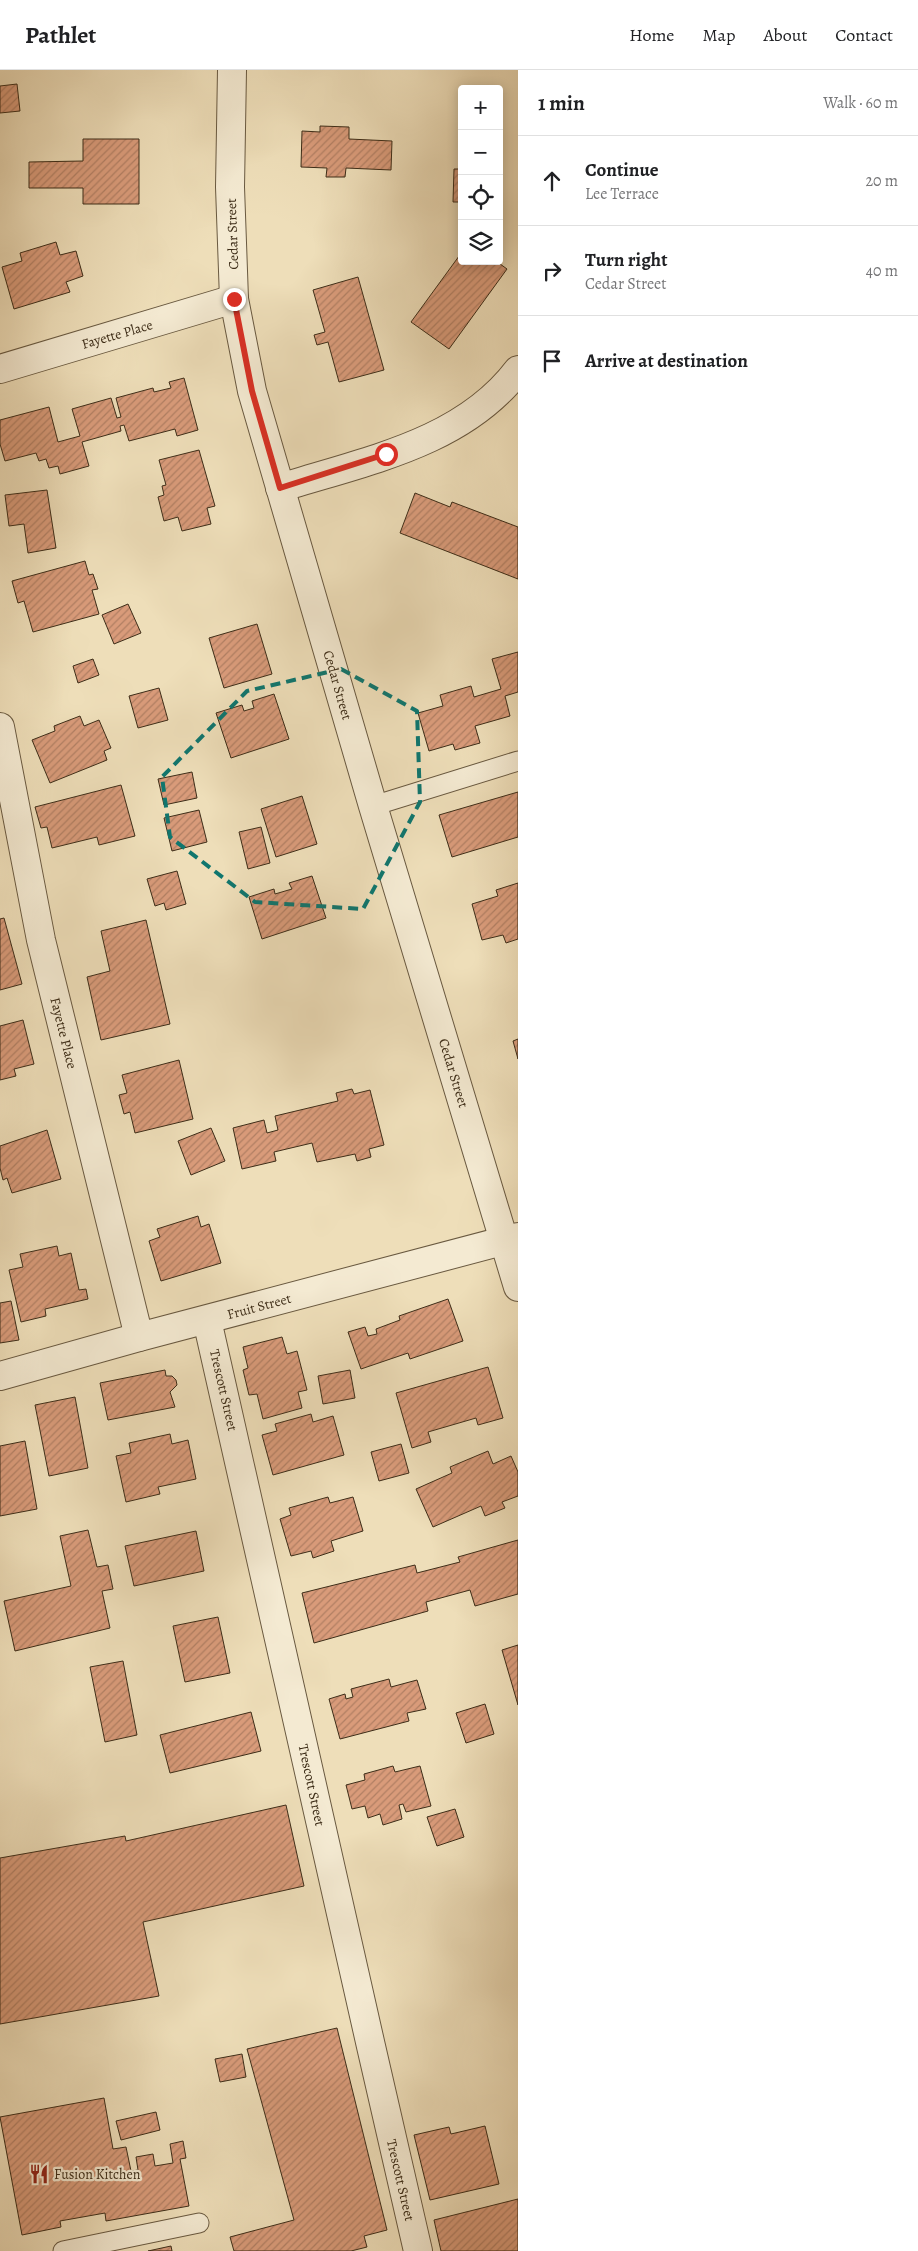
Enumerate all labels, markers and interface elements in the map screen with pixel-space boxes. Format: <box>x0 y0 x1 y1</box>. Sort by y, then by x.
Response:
text: Pathlet <box>25 19 96 51</box>
text: Home <box>629 23 674 47</box>
text: Map <box>702 23 735 47</box>
text: About <box>763 23 807 47</box>
text: Contact <box>835 23 893 47</box>
map controls <box>458 85 503 265</box>
button: + <box>458 85 503 130</box>
text: 1 min <box>538 89 585 117</box>
text: Walk · 60 m <box>823 92 898 114</box>
button: − <box>458 130 503 175</box>
text: Continue <box>585 157 659 183</box>
icon: ahead <box>538 167 566 195</box>
text: 20 m <box>865 170 898 192</box>
button: locate <box>458 175 503 220</box>
text: Lee Terrace <box>585 183 659 205</box>
street label: Cedar Street <box>222 198 243 270</box>
button: layers <box>458 220 503 265</box>
text: Turn right <box>585 247 667 273</box>
icon: right <box>538 257 566 285</box>
text: 40 m <box>866 260 898 282</box>
text: Cedar Street <box>585 273 667 295</box>
route end <box>223 288 246 311</box>
street label: Fayette Place <box>79 315 155 354</box>
icon: arrive <box>538 347 566 375</box>
text: Arrive at destination <box>585 348 748 374</box>
route start <box>375 443 398 466</box>
street label: Cedar Street <box>319 648 357 722</box>
street label: Fayette Place <box>45 995 82 1071</box>
street label: Cedar Street <box>434 1036 473 1110</box>
street label: Fruit Street <box>225 1289 294 1324</box>
street label: Trescott Street <box>205 1347 242 1433</box>
street label: Trescott Street <box>294 1742 330 1828</box>
street label: Trescott Street <box>382 2137 419 2223</box>
restaurant icon: Fusion Kitchen <box>28 2163 50 2185</box>
place label: Fusion Kitchen <box>54 2165 141 2184</box>

